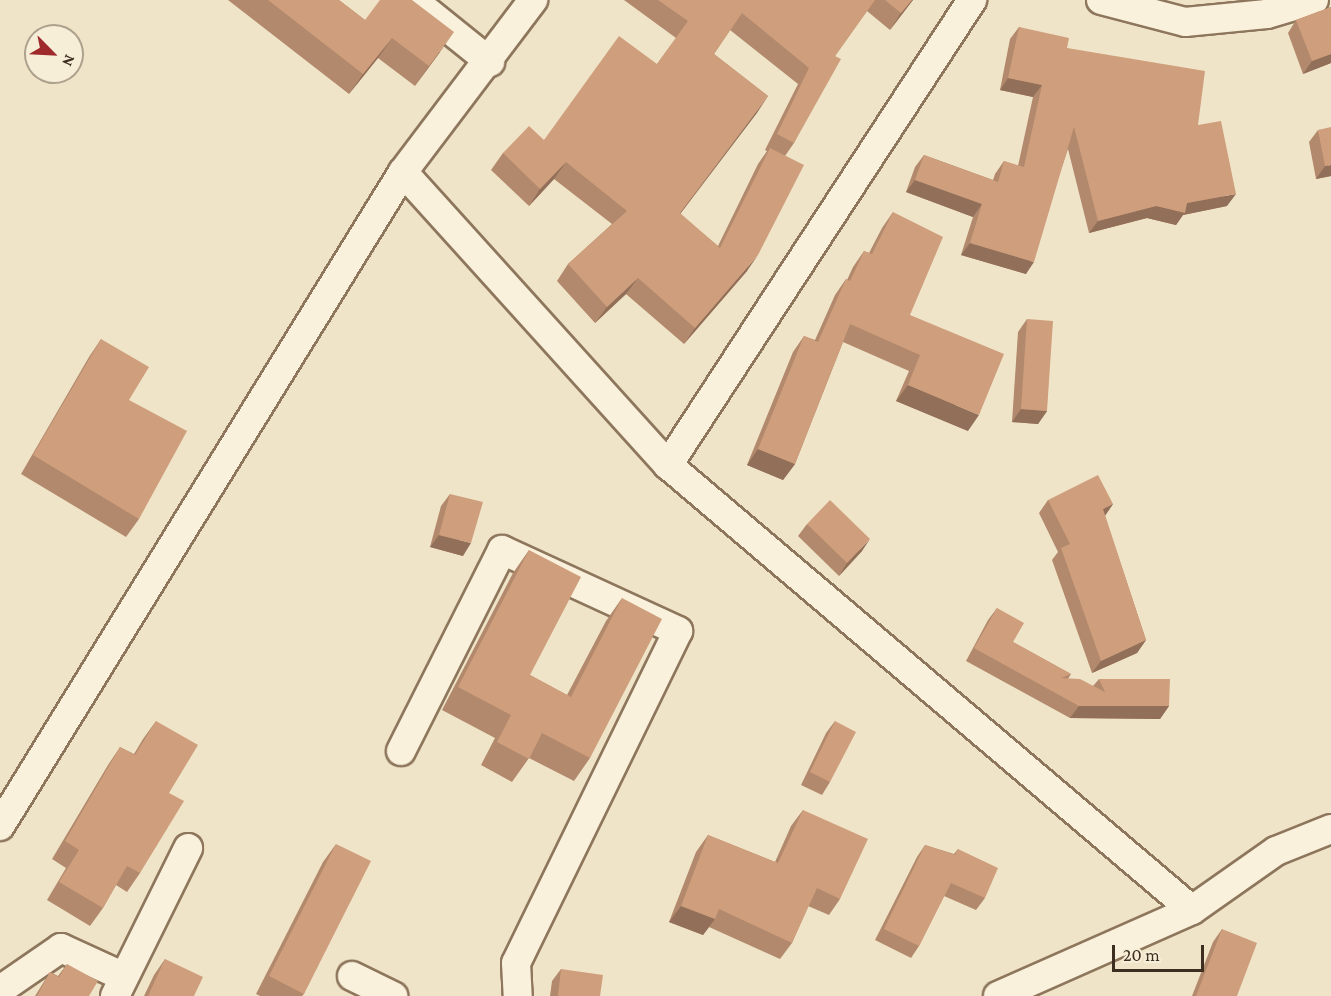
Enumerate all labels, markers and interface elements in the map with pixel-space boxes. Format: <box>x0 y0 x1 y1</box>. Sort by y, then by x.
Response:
north arrow <box>24 24 84 84</box>
text: N <box>59 52 79 69</box>
scale bar <box>1115 933 1206 971</box>
text: 20 m <box>1123 945 1160 965</box>

